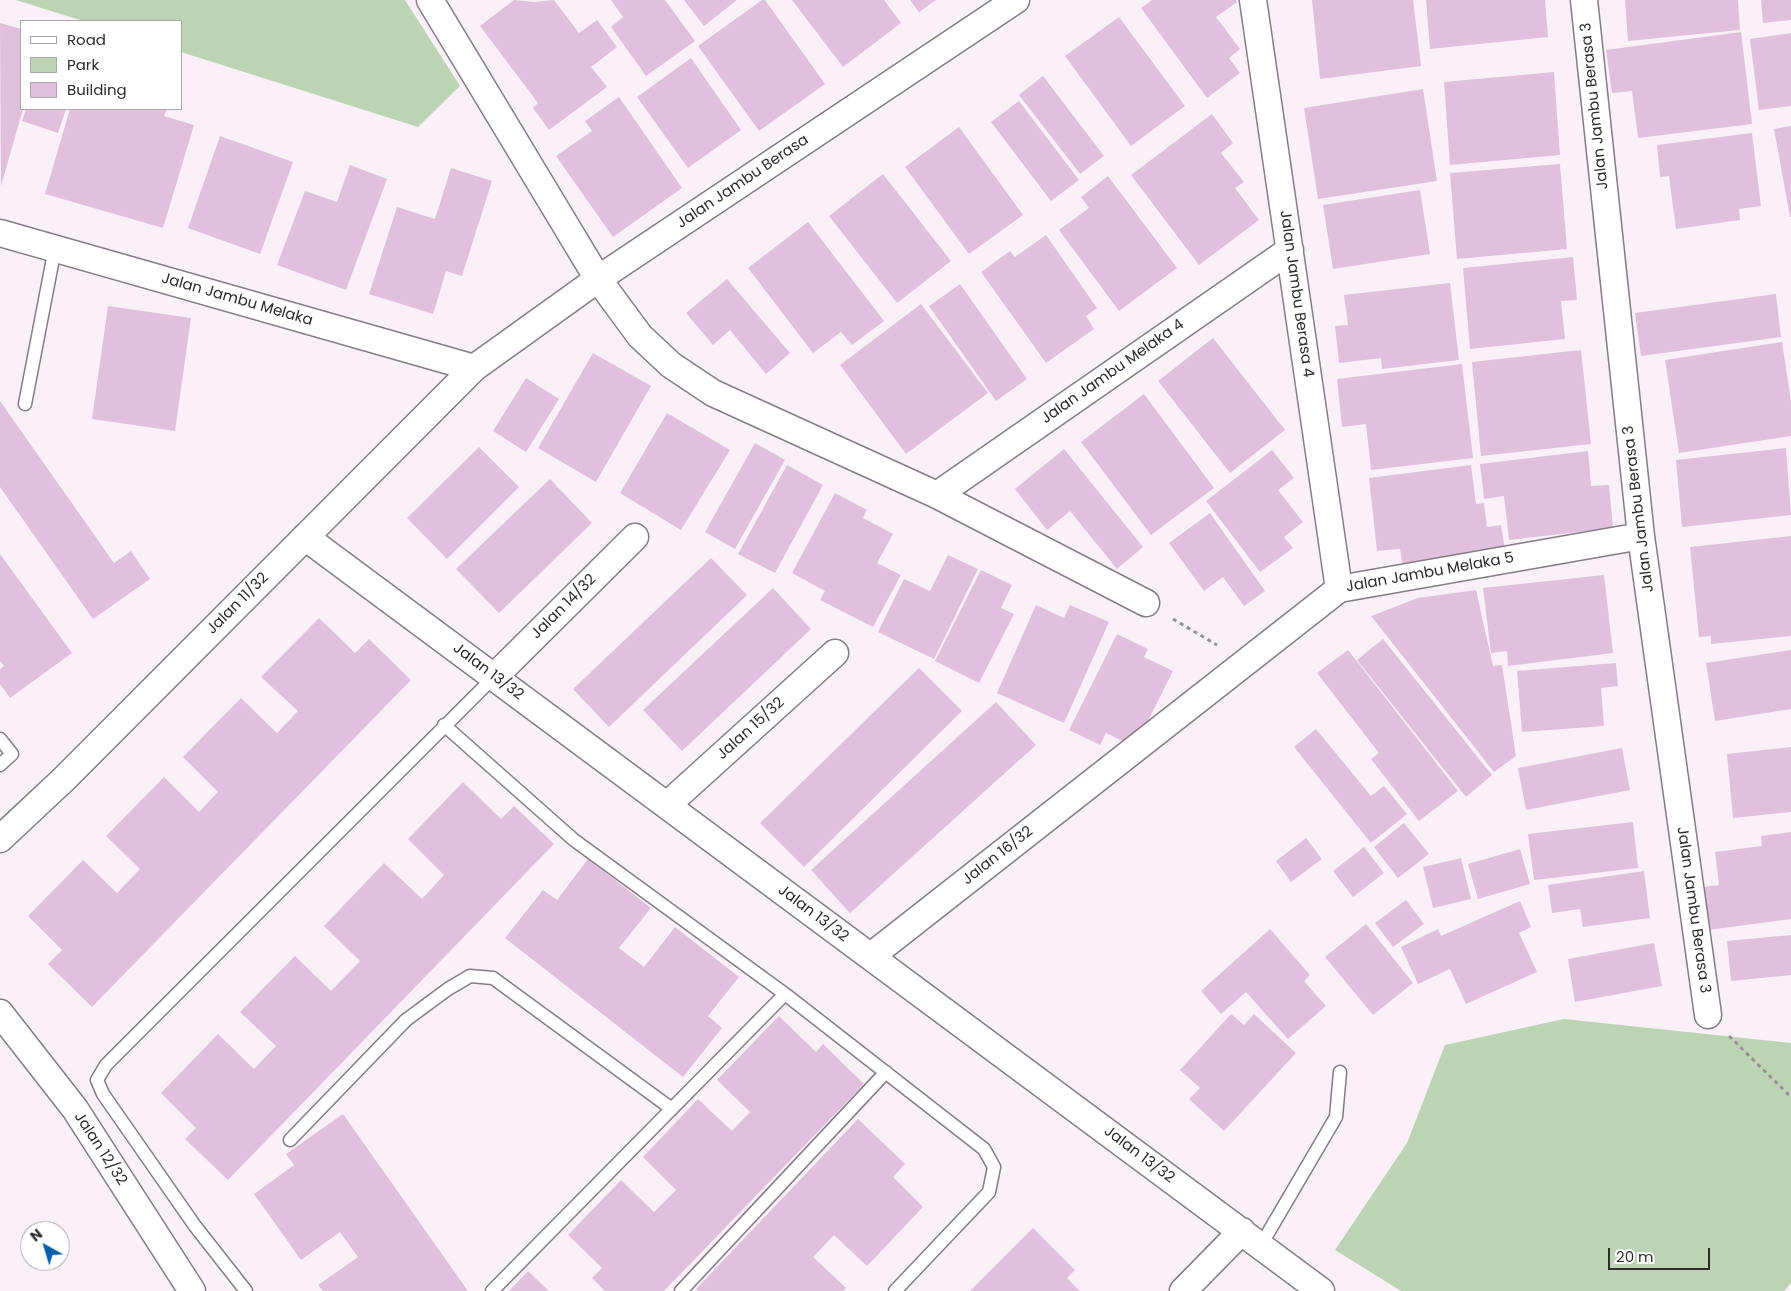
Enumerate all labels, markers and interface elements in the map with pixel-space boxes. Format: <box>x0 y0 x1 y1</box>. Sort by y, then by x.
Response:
legend <box>20 20 182 110</box>
street label: Jalan Jambu Berasa 3 <box>1577 22 1613 190</box>
text: Road <box>67 29 106 50</box>
text: Park <box>67 54 99 75</box>
text: Building <box>67 79 127 100</box>
street label: Jalan Jambu Berasa <box>674 131 812 233</box>
street label: Jalan Jambu Berasa 4 <box>1275 209 1317 379</box>
street label: Jalan Jambu Melaka <box>159 270 315 330</box>
street label: Jalan Jambu Melaka 4 <box>1038 316 1188 428</box>
street label: Jalan Jambu Berasa 3 <box>1620 425 1658 593</box>
street label: Jalan Jambu Melaka 5 <box>1345 549 1515 597</box>
street label: Jalan 11/32 <box>203 569 273 639</box>
street label: Jalan 14/32 <box>528 571 600 643</box>
street label: Jalan 13/32 <box>449 640 527 704</box>
street label: Jalan 15/32 <box>714 694 788 764</box>
street label: Jalan 16/32 <box>959 823 1037 889</box>
street label: Jalan Jambu Berasa 3 <box>1672 826 1714 994</box>
street label: Jalan 13/32 <box>774 882 852 946</box>
street label: Jalan 12/32 <box>70 1109 130 1189</box>
street label: Jalan 13/32 <box>1100 1123 1178 1187</box>
north arrow <box>20 1221 70 1271</box>
text: N <box>26 1224 47 1246</box>
scale bar <box>1611 1238 1714 1270</box>
text: 20 m <box>1616 1246 1654 1267</box>

